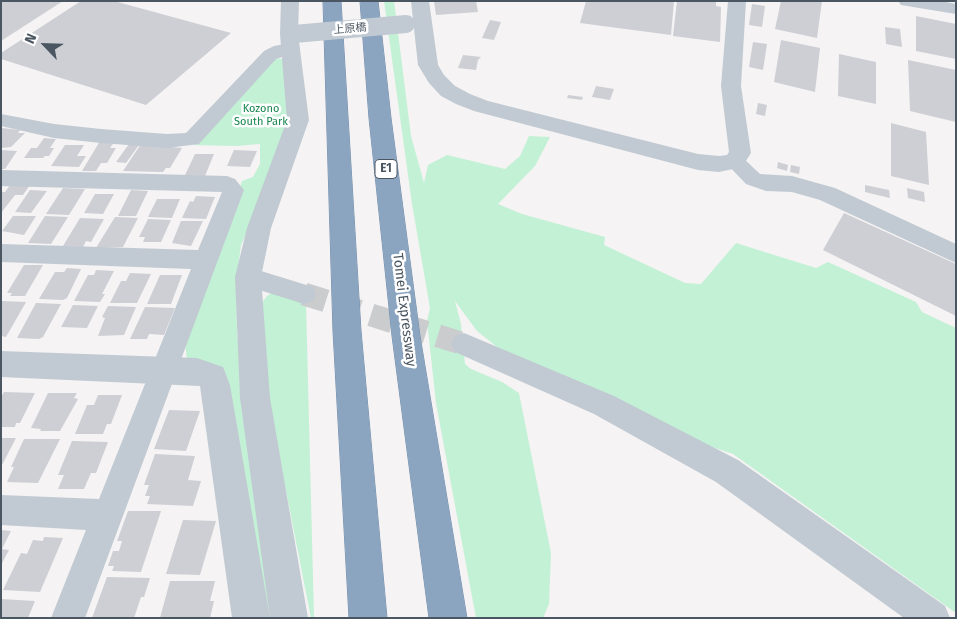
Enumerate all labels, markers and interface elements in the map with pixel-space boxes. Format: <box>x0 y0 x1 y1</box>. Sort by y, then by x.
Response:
north arrow <box>20 20 70 70</box>
street label: 上原橋 <box>333 21 367 37</box>
text: N <box>21 31 40 46</box>
park label: Kozono South Park <box>234 102 288 128</box>
road number: E1 <box>375 160 397 178</box>
street label: Tomei Expressway <box>389 252 419 368</box>

